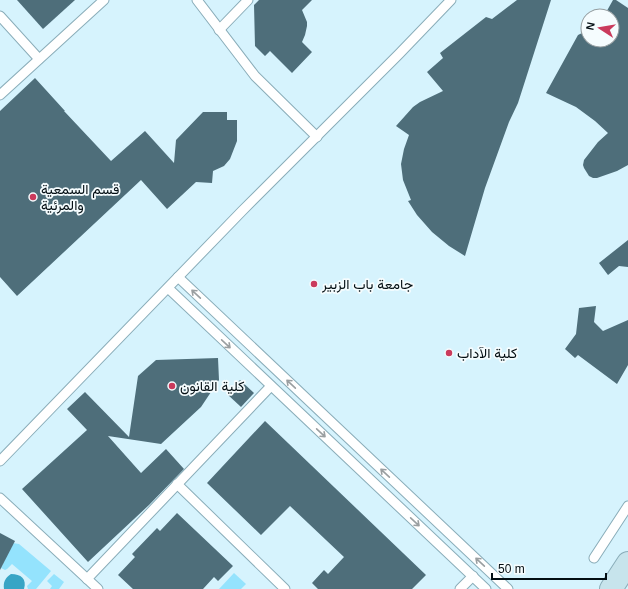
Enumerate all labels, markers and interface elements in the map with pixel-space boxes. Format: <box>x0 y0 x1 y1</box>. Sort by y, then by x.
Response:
north arrow <box>580 8 620 48</box>
text: N <box>584 21 597 31</box>
place label: قسم السمعية والمرئية <box>41 181 119 214</box>
marker: قسم السمعية والمرئية <box>28 192 38 202</box>
place label: جامعة باب الزبير <box>321 276 413 293</box>
marker: جامعة باب الزبير <box>309 279 319 289</box>
one-way arrow <box>191 290 201 299</box>
one-way arrow <box>221 339 231 348</box>
place label: كلية الآداب <box>457 345 517 362</box>
marker: كلية الآداب <box>444 348 454 358</box>
place label: كلية القانون <box>180 378 245 395</box>
one-way arrow <box>286 379 296 389</box>
marker: كلية القانون <box>167 381 177 391</box>
one-way arrow <box>316 428 326 438</box>
one-way arrow <box>380 468 390 478</box>
one-way arrow <box>410 517 420 526</box>
scale bar <box>492 555 606 581</box>
one-way arrow <box>475 557 485 567</box>
text: 50 m <box>498 562 525 576</box>

